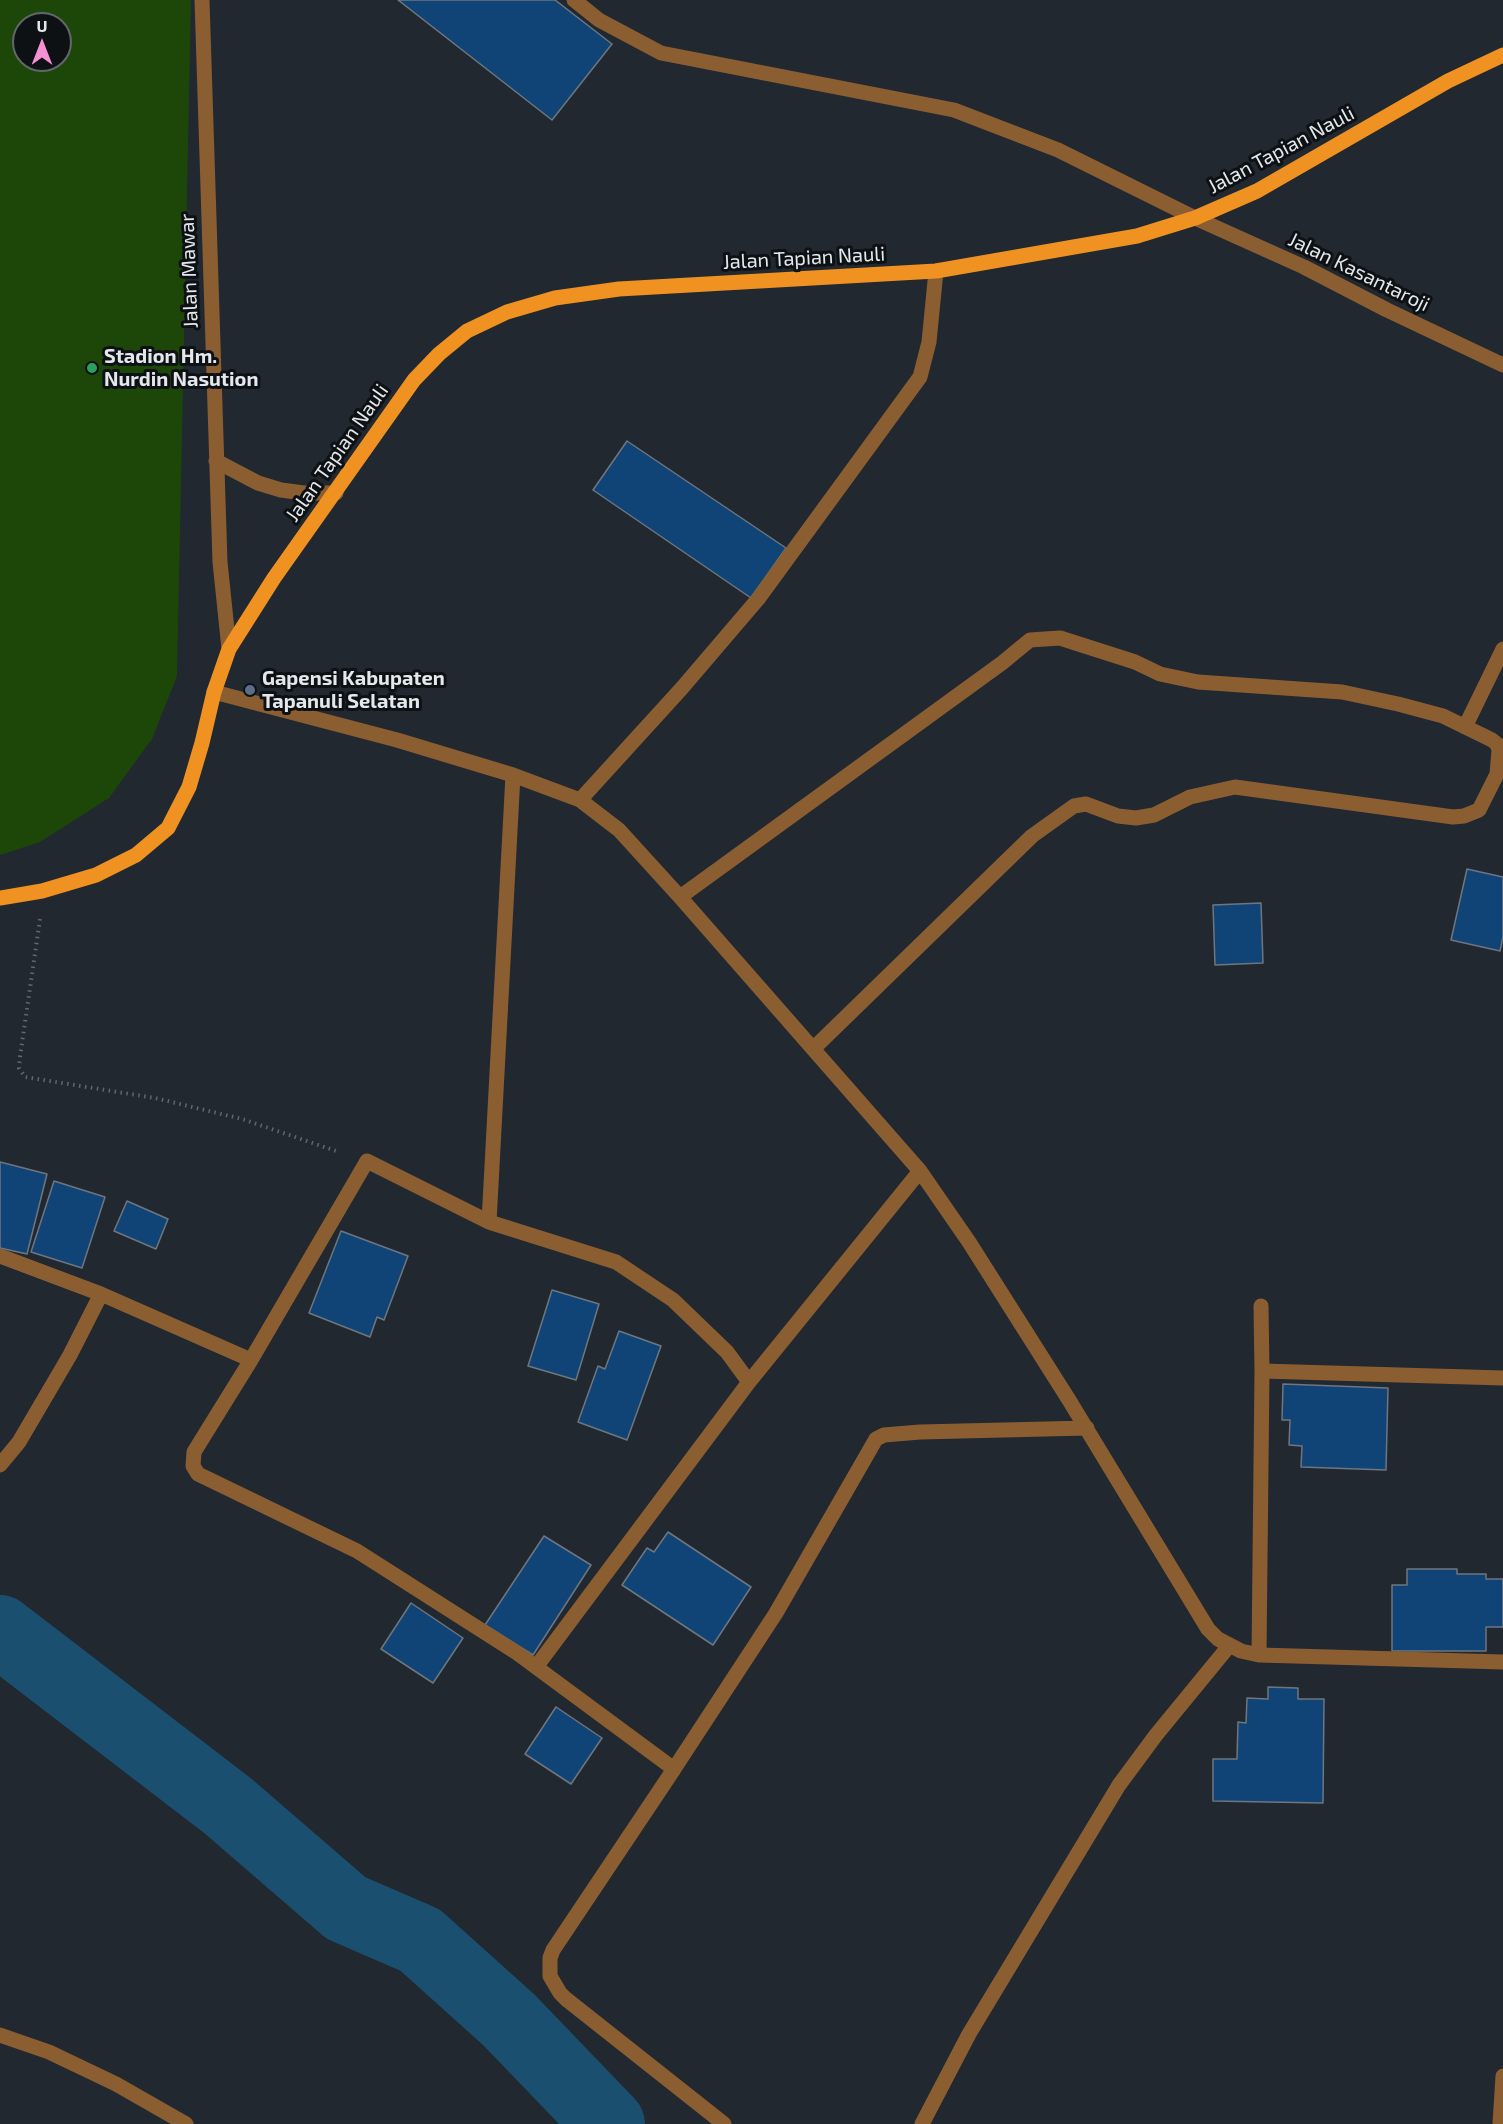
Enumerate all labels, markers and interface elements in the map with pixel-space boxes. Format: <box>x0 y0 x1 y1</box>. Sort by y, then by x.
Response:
north arrow <box>12 12 72 72</box>
text: U <box>37 16 47 35</box>
street label: Jalan Tapian Nauli <box>1204 101 1358 199</box>
street label: Jalan Mawar <box>175 213 203 329</box>
street label: Jalan Kasantaroji <box>1285 227 1433 317</box>
street label: Jalan Tapian Nauli <box>722 242 886 274</box>
place label: Stadion Hm. Nurdin Nasution <box>104 344 258 391</box>
marker: Stadion Hm. Nurdin Nasution <box>85 361 99 375</box>
street label: Jalan Tapian Nauli <box>281 380 393 526</box>
place label: Gapensi Kabupaten Tapanuli Selatan <box>262 666 445 713</box>
marker: Gapensi Kabupaten Tapanuli Selatan <box>243 683 257 697</box>

